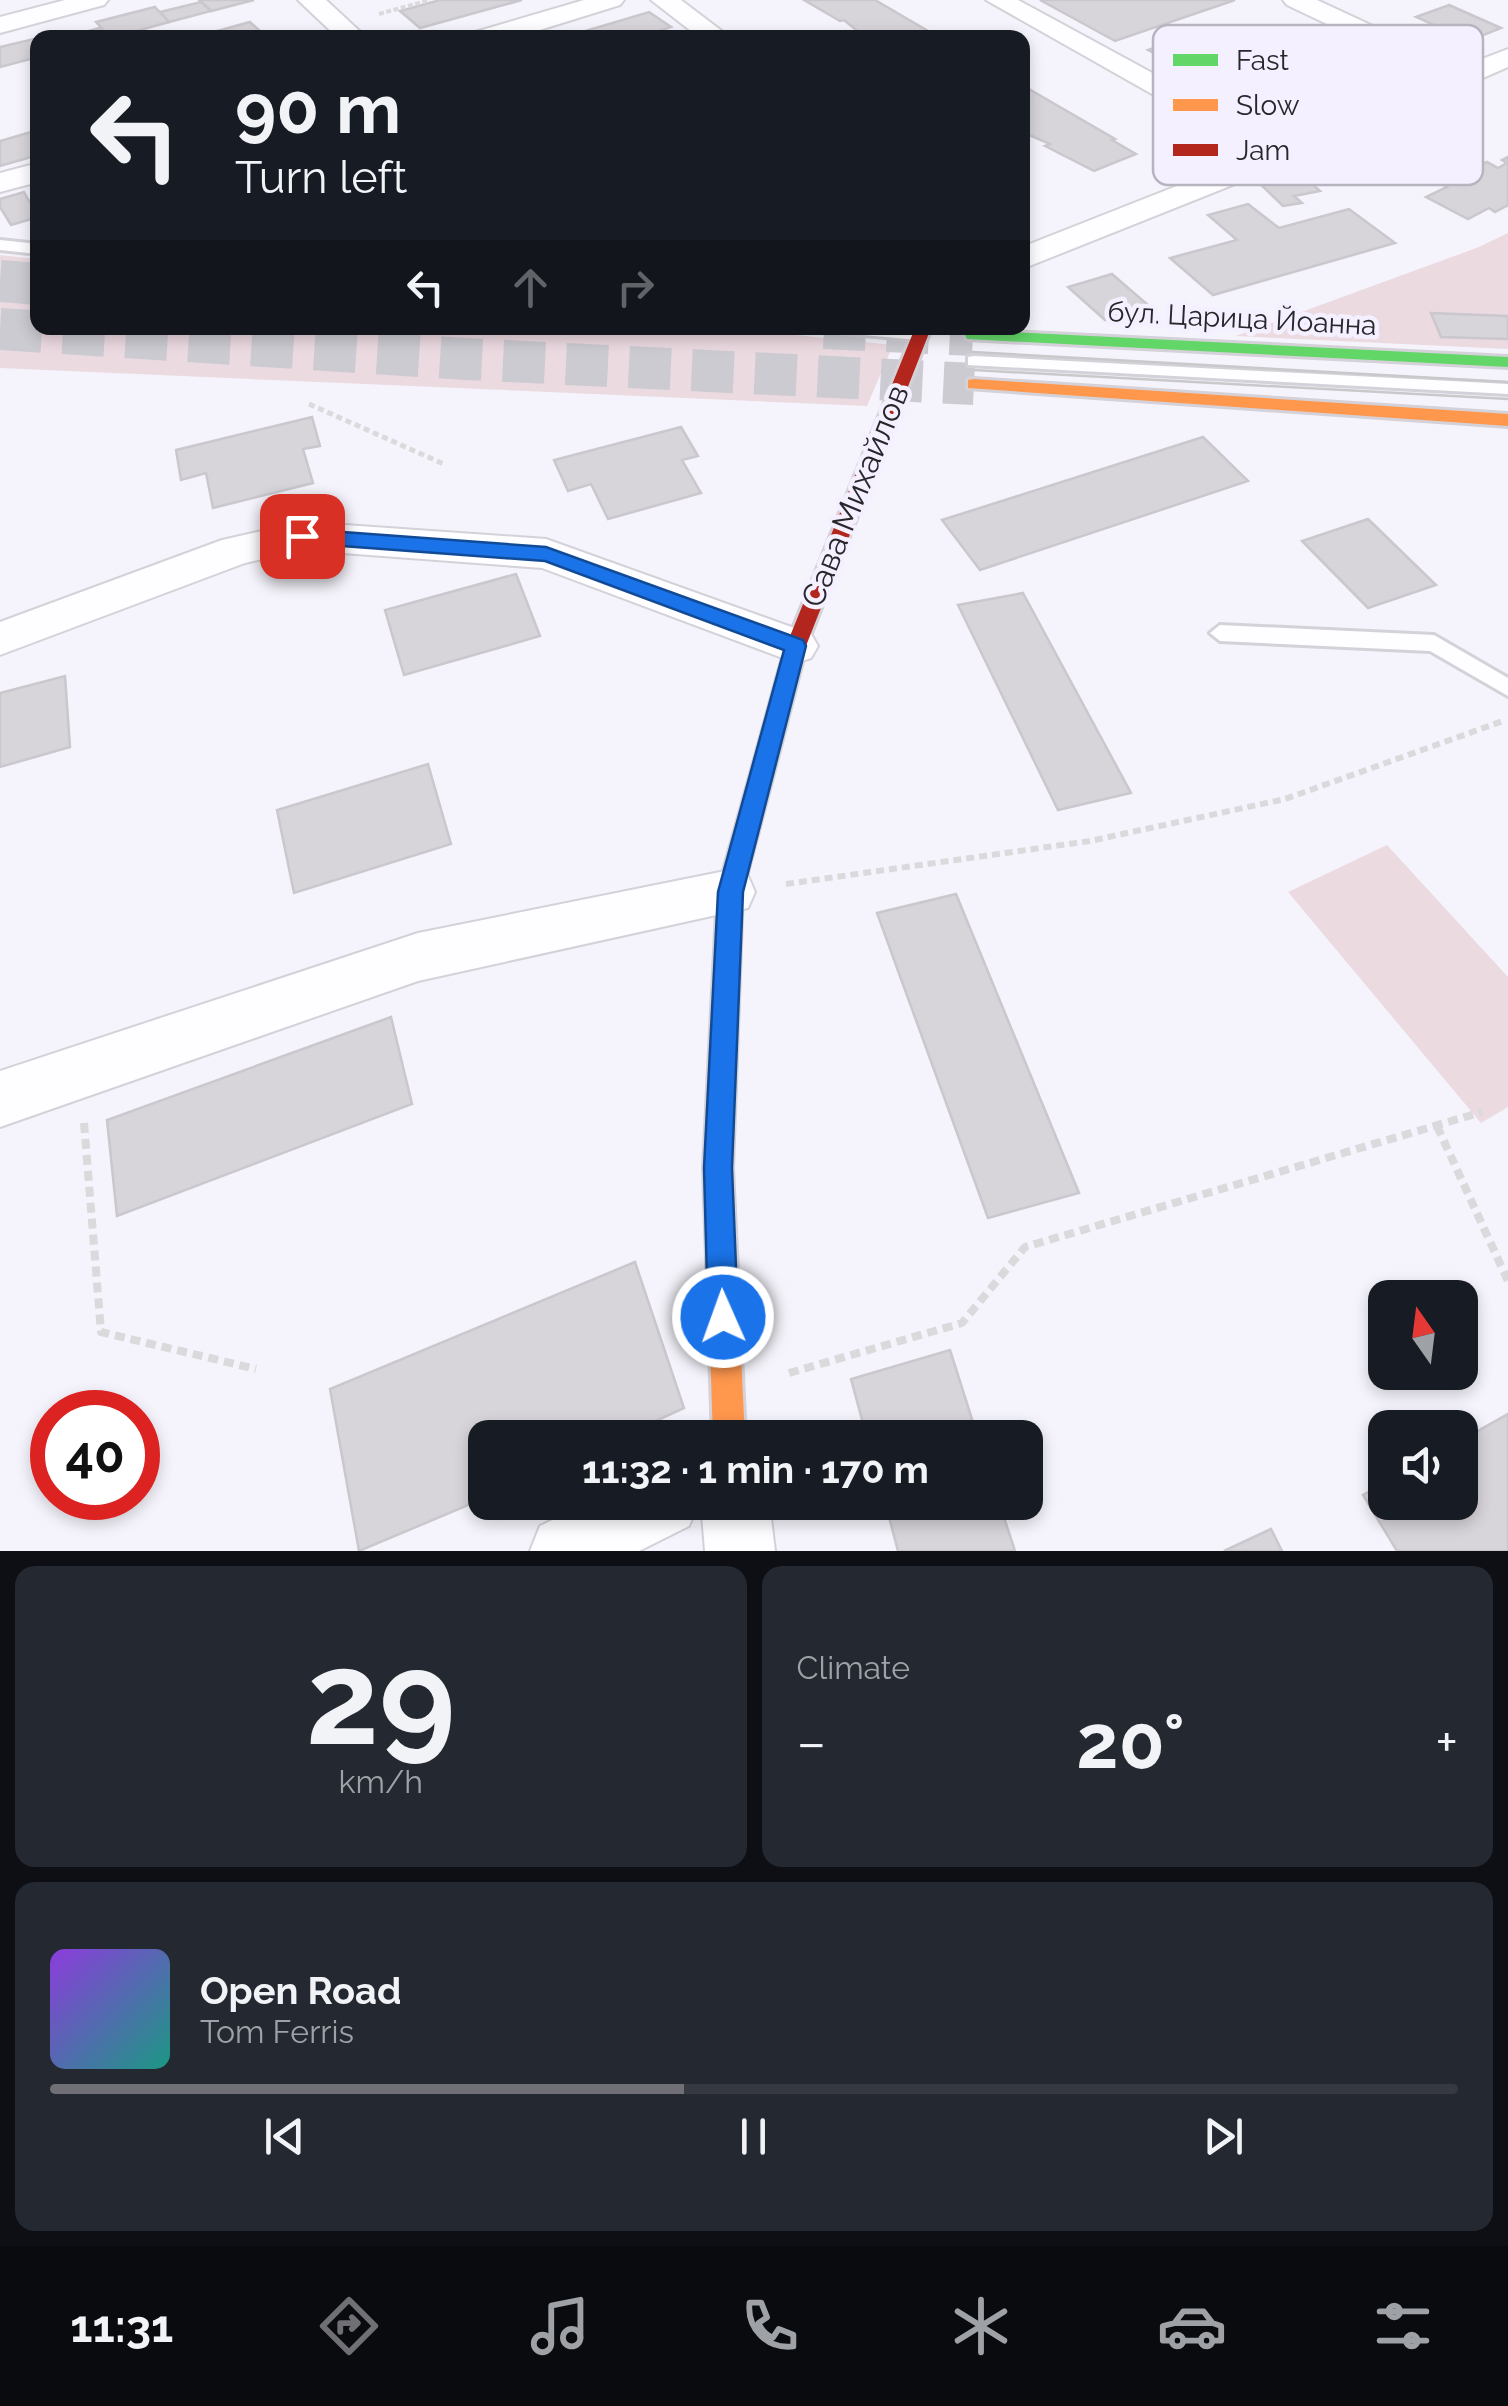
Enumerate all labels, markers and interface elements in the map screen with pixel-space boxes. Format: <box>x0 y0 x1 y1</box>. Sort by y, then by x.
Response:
legend <box>1153 25 1483 185</box>
text: Fast <box>1236 44 1289 77</box>
text: 90 m <box>235 67 401 149</box>
icon: left <box>70 70 200 200</box>
text: Slow <box>1236 89 1300 122</box>
text: Jam <box>1236 134 1290 167</box>
text: Turn left <box>235 151 407 204</box>
icon: left <box>398 260 453 315</box>
icon: ahead <box>503 260 558 315</box>
icon: right <box>608 260 663 315</box>
street label: бул. Царица Йоанна <box>1107 295 1377 342</box>
street label: Сава Михайлов <box>793 379 916 612</box>
pin <box>260 494 345 579</box>
icon: arrive <box>275 509 330 564</box>
position arrow <box>671 1265 775 1369</box>
north arrow <box>1368 1280 1478 1390</box>
map controls <box>1368 1280 1478 1520</box>
speed limit sign: 40 <box>30 1390 160 1520</box>
button: sound <box>1368 1410 1478 1520</box>
text: 11:32 · 1 min · 170 m <box>582 1447 929 1492</box>
text: 29 <box>306 1622 456 1774</box>
text: Climate <box>797 1649 910 1686</box>
text: 20° <box>1076 1697 1185 1786</box>
text: − <box>797 1710 826 1775</box>
text: + <box>1435 1710 1458 1775</box>
text: km/h <box>339 1763 423 1800</box>
text: Open Road <box>200 1968 401 2013</box>
text: Tom Ferris <box>200 2013 354 2050</box>
icon: previous <box>257 2109 312 2164</box>
icon: pause <box>726 2109 781 2164</box>
icon: next <box>1196 2109 1251 2164</box>
icon: directions <box>314 2291 384 2361</box>
icon: music <box>525 2291 595 2361</box>
icon: phone <box>735 2291 805 2361</box>
icon: climate <box>946 2291 1016 2361</box>
icon: car <box>1157 2291 1227 2361</box>
icon: filters <box>1368 2291 1438 2361</box>
text: 11:31 <box>70 2300 173 2353</box>

